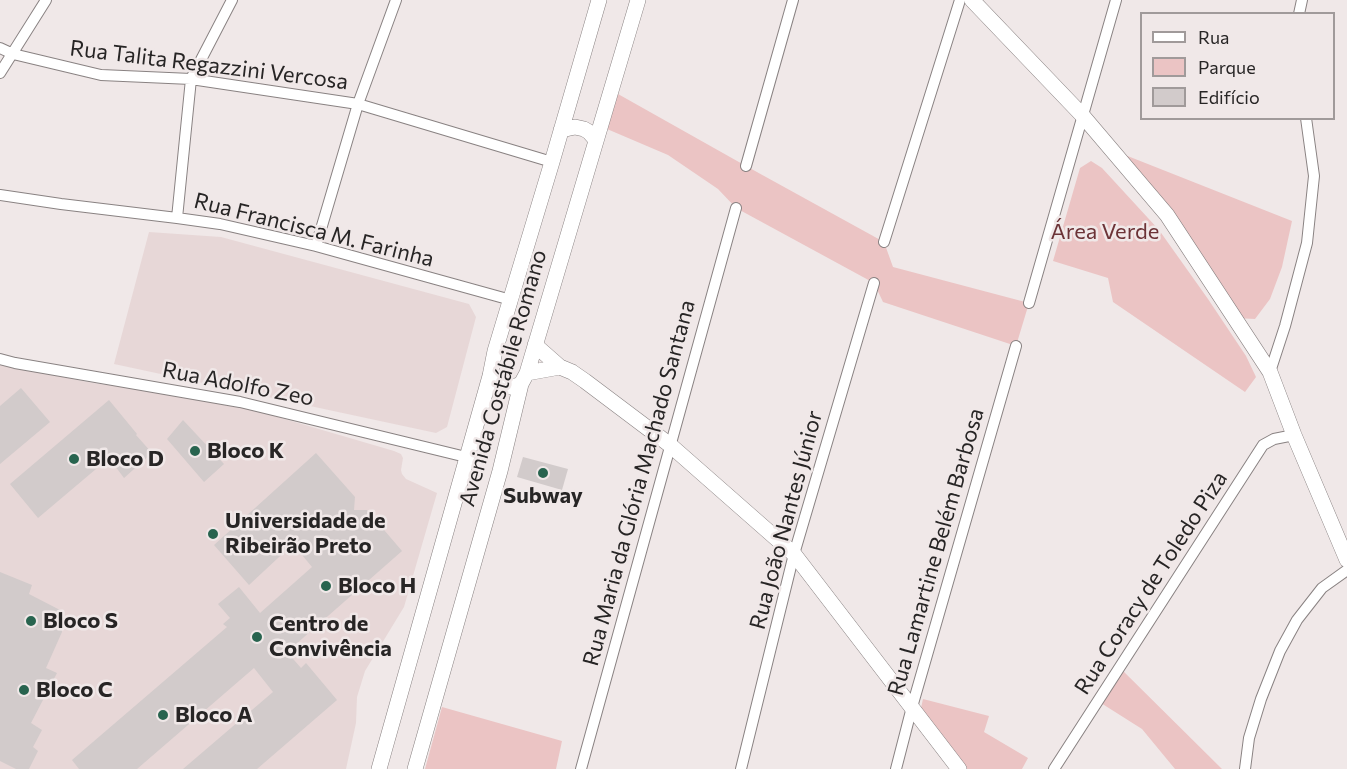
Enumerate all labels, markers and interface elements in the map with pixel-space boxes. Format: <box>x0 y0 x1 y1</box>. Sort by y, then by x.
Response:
legend <box>1140 12 1335 120</box>
text: Rua <box>1198 26 1229 48</box>
street label: Rua Talita Regazzini Vercosa <box>68 35 350 95</box>
text: Parque <box>1198 56 1256 78</box>
text: Edifício <box>1198 86 1260 108</box>
street label: Rua Francisca M. Farinha <box>191 187 437 273</box>
park label: Área Verde <box>1051 219 1159 245</box>
street label: Avenida Costábile Romano <box>454 247 552 509</box>
street label: Rua Maria da Glória Machado Santana <box>577 297 701 669</box>
street label: Rua Adolfo Zeo <box>160 356 316 412</box>
street label: Rua Lamartine Belém Barbosa <box>882 405 990 699</box>
street label: Rua João Nantes Júnior <box>744 408 828 632</box>
place label: Bloco K <box>207 438 284 464</box>
marker: Bloco K <box>188 444 202 458</box>
place label: Bloco D <box>86 446 164 472</box>
marker: Bloco D <box>67 452 81 466</box>
marker: Subway <box>536 466 550 480</box>
street label: Rua Coracy de Toledo Piza <box>1069 467 1233 699</box>
place label: Subway <box>503 483 583 509</box>
place label: Universidade de Ribeirão Preto <box>225 508 386 560</box>
marker: Universidade de Ribeirão Preto <box>206 527 220 541</box>
place label: Bloco H <box>338 573 416 599</box>
marker: Bloco H <box>319 579 333 593</box>
place label: Bloco S <box>43 608 118 634</box>
place label: Centro de Convivência <box>269 611 392 662</box>
marker: Bloco S <box>24 614 38 628</box>
marker: Centro de Convivência <box>250 630 264 644</box>
place label: Bloco C <box>36 677 113 703</box>
marker: Bloco C <box>17 683 31 697</box>
place label: Bloco A <box>175 702 253 728</box>
marker: Bloco A <box>156 708 170 722</box>

